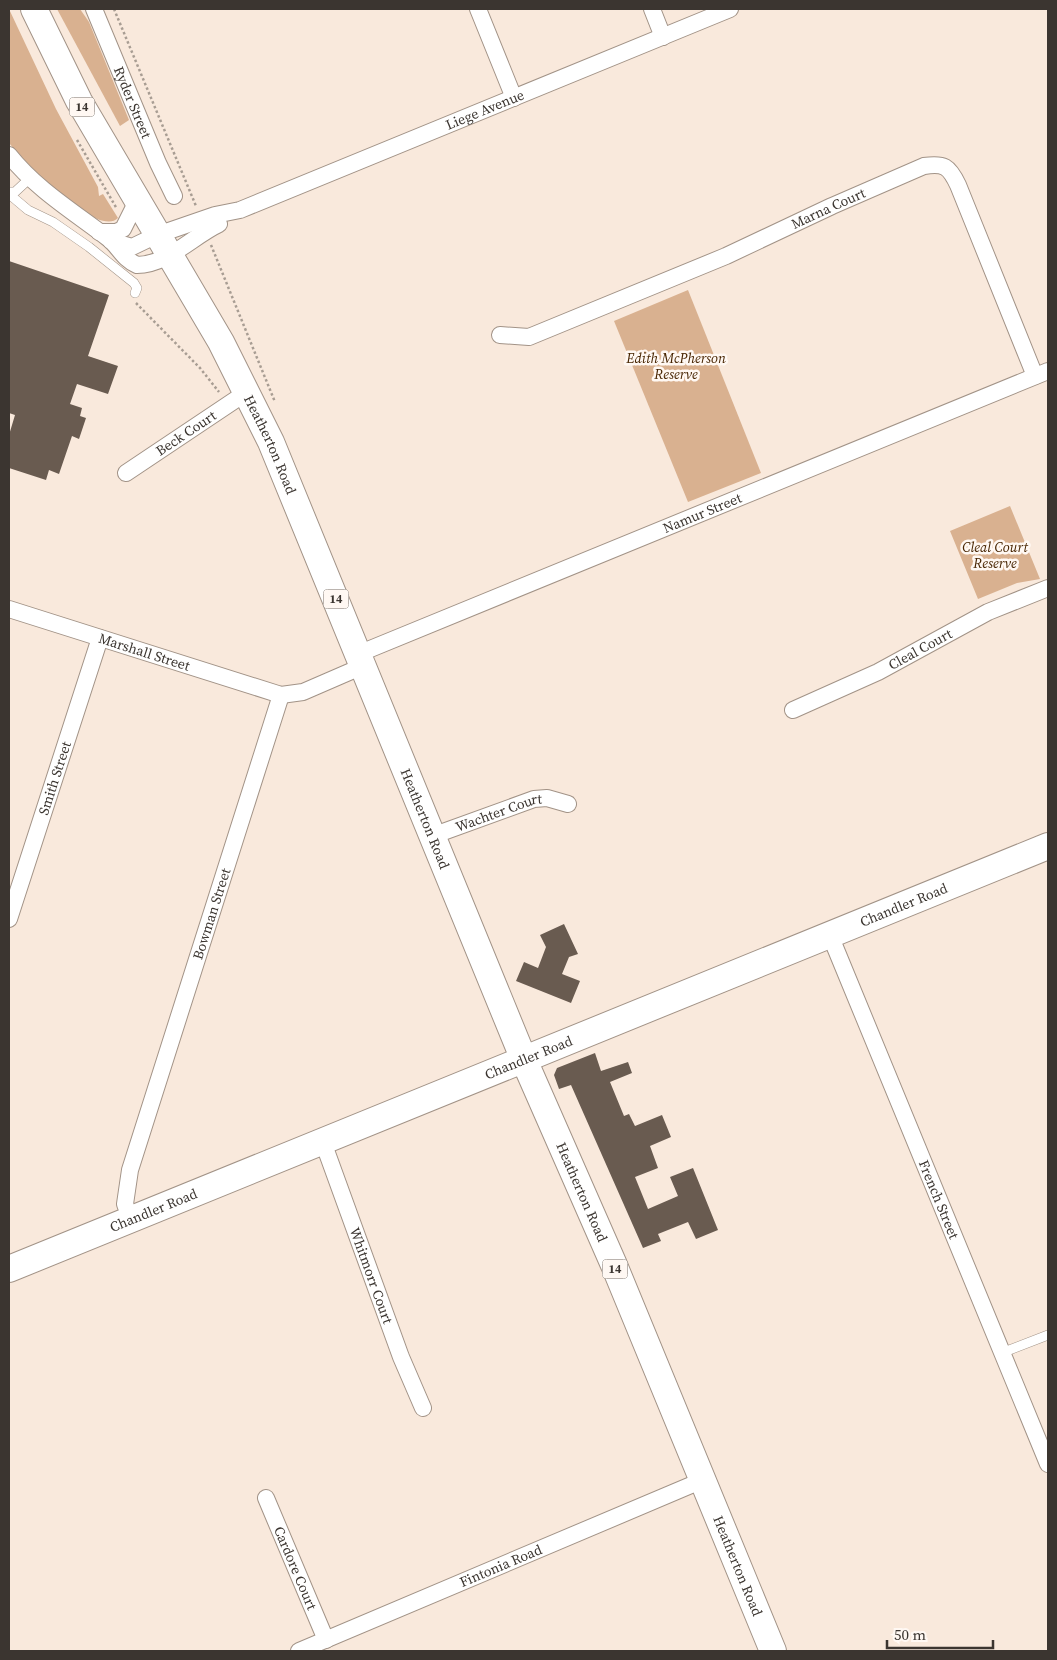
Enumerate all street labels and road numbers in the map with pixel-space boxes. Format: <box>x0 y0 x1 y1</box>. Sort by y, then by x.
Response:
street label: Ryder Street <box>109 63 157 142</box>
street label: Liege Avenue <box>442 85 527 135</box>
road number: 14 <box>70 98 94 116</box>
street label: Marna Court <box>788 182 869 234</box>
street label: Heatherton Road <box>239 392 301 497</box>
street label: Beck Court <box>152 405 220 460</box>
street label: Namur Street <box>660 488 745 538</box>
road number: 14 <box>324 590 348 608</box>
street label: Cleal Court <box>885 623 956 675</box>
street label: Marshall Street <box>96 628 193 676</box>
street label: Smith Street <box>33 738 76 818</box>
street label: Heatherton Road <box>396 765 455 872</box>
street label: Wachter Court <box>453 788 543 837</box>
street label: Bowman Street <box>188 865 235 962</box>
street label: Chandler Road <box>857 878 951 932</box>
street label: Chandler Road <box>482 1031 576 1084</box>
street label: Heatherton Road <box>551 1139 613 1245</box>
street label: French Street <box>914 1157 964 1242</box>
street label: Chandler Road <box>107 1183 200 1237</box>
street label: Whitmorr Court <box>345 1224 398 1327</box>
road number: 14 <box>602 1260 628 1278</box>
street label: Heatherton Road <box>708 1513 768 1619</box>
street label: Cardore Court <box>269 1523 322 1613</box>
street label: Fintonia Road <box>456 1539 545 1592</box>

